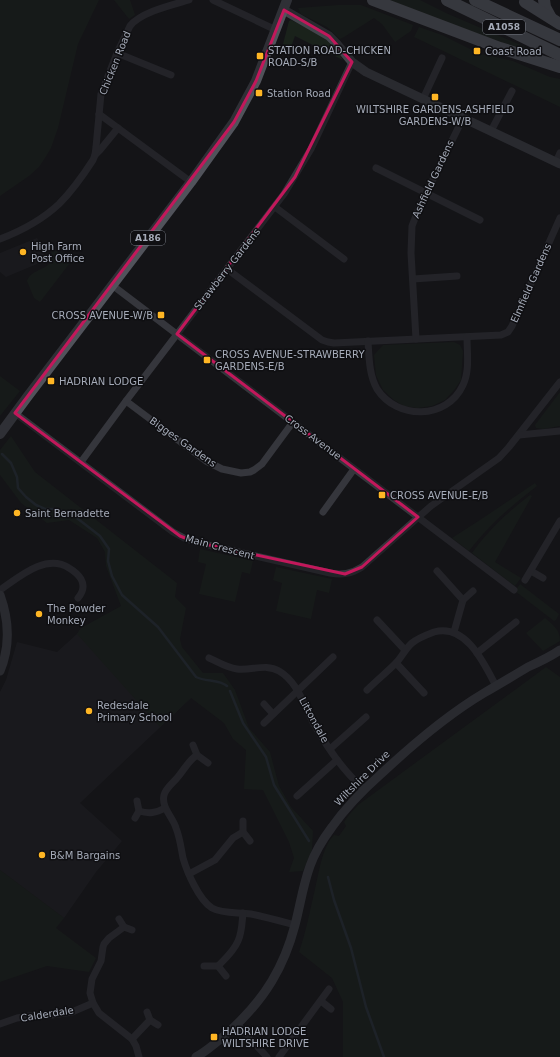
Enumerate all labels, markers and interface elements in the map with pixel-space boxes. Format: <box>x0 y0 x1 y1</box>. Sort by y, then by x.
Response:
road number: A1058 <box>483 20 525 34</box>
street label: Chicken Road <box>97 30 133 96</box>
place label: STATION ROAD-CHICKEN ROAD-S/B <box>268 45 391 68</box>
marker: Coast Road <box>472 46 482 56</box>
place label: Coast Road <box>485 46 542 57</box>
marker: STATION ROAD-CHICKEN ROAD-S/B <box>255 51 265 61</box>
marker: Station Road <box>254 88 264 98</box>
place label: Station Road <box>267 88 331 99</box>
marker: WILTSHIRE GARDENS-ASHFIELD GARDENS-W/B <box>430 92 440 102</box>
place label: WILTSHIRE GARDENS-ASHFIELD GARDENS-W/B <box>356 104 514 127</box>
street label: Ashfield Gardens <box>410 138 456 220</box>
street label: Strawberry Gardens <box>192 226 262 312</box>
road number: A186 <box>131 231 165 245</box>
place label: High Farm Post Office <box>31 241 84 264</box>
street label: Elmfield Gardens <box>509 242 553 324</box>
marker: High Farm Post Office <box>18 247 28 257</box>
place label: CROSS AVENUE-W/B <box>52 310 153 321</box>
marker: CROSS AVENUE-W/B <box>156 310 166 320</box>
place label: CROSS AVENUE-STRAWBERRY GARDENS-E/B <box>215 349 365 372</box>
marker: CROSS AVENUE-STRAWBERRY GARDENS-E/B <box>202 355 212 365</box>
marker: HADRIAN LODGE <box>46 376 56 386</box>
place label: HADRIAN LODGE <box>59 376 143 387</box>
street label: Cross Avenue <box>283 412 343 462</box>
street label: Bigges Gardens <box>148 415 218 469</box>
marker: CROSS AVENUE-E/B <box>377 490 387 500</box>
place label: CROSS AVENUE-E/B <box>390 490 488 501</box>
marker: Saint Bernadette <box>12 508 22 518</box>
place label: Saint Bernadette <box>25 508 110 519</box>
street label: Main Crescent <box>184 532 256 562</box>
place label: The Powder Monkey <box>46 603 106 626</box>
marker: The Powder Monkey <box>34 609 44 619</box>
street label: Littondale <box>297 695 331 745</box>
place label: Redesdale Primary School <box>97 700 172 723</box>
marker: Redesdale Primary School <box>84 706 94 716</box>
street label: Wiltshire Drive <box>332 748 392 808</box>
marker: B&M Bargains <box>37 850 47 860</box>
place label: B&M Bargains <box>50 850 120 861</box>
street label: Calderdale <box>20 1004 74 1024</box>
place label: HADRIAN LODGE WILTSHIRE DRIVE <box>222 1026 309 1049</box>
marker: HADRIAN LODGE WILTSHIRE DRIVE <box>209 1032 219 1042</box>

